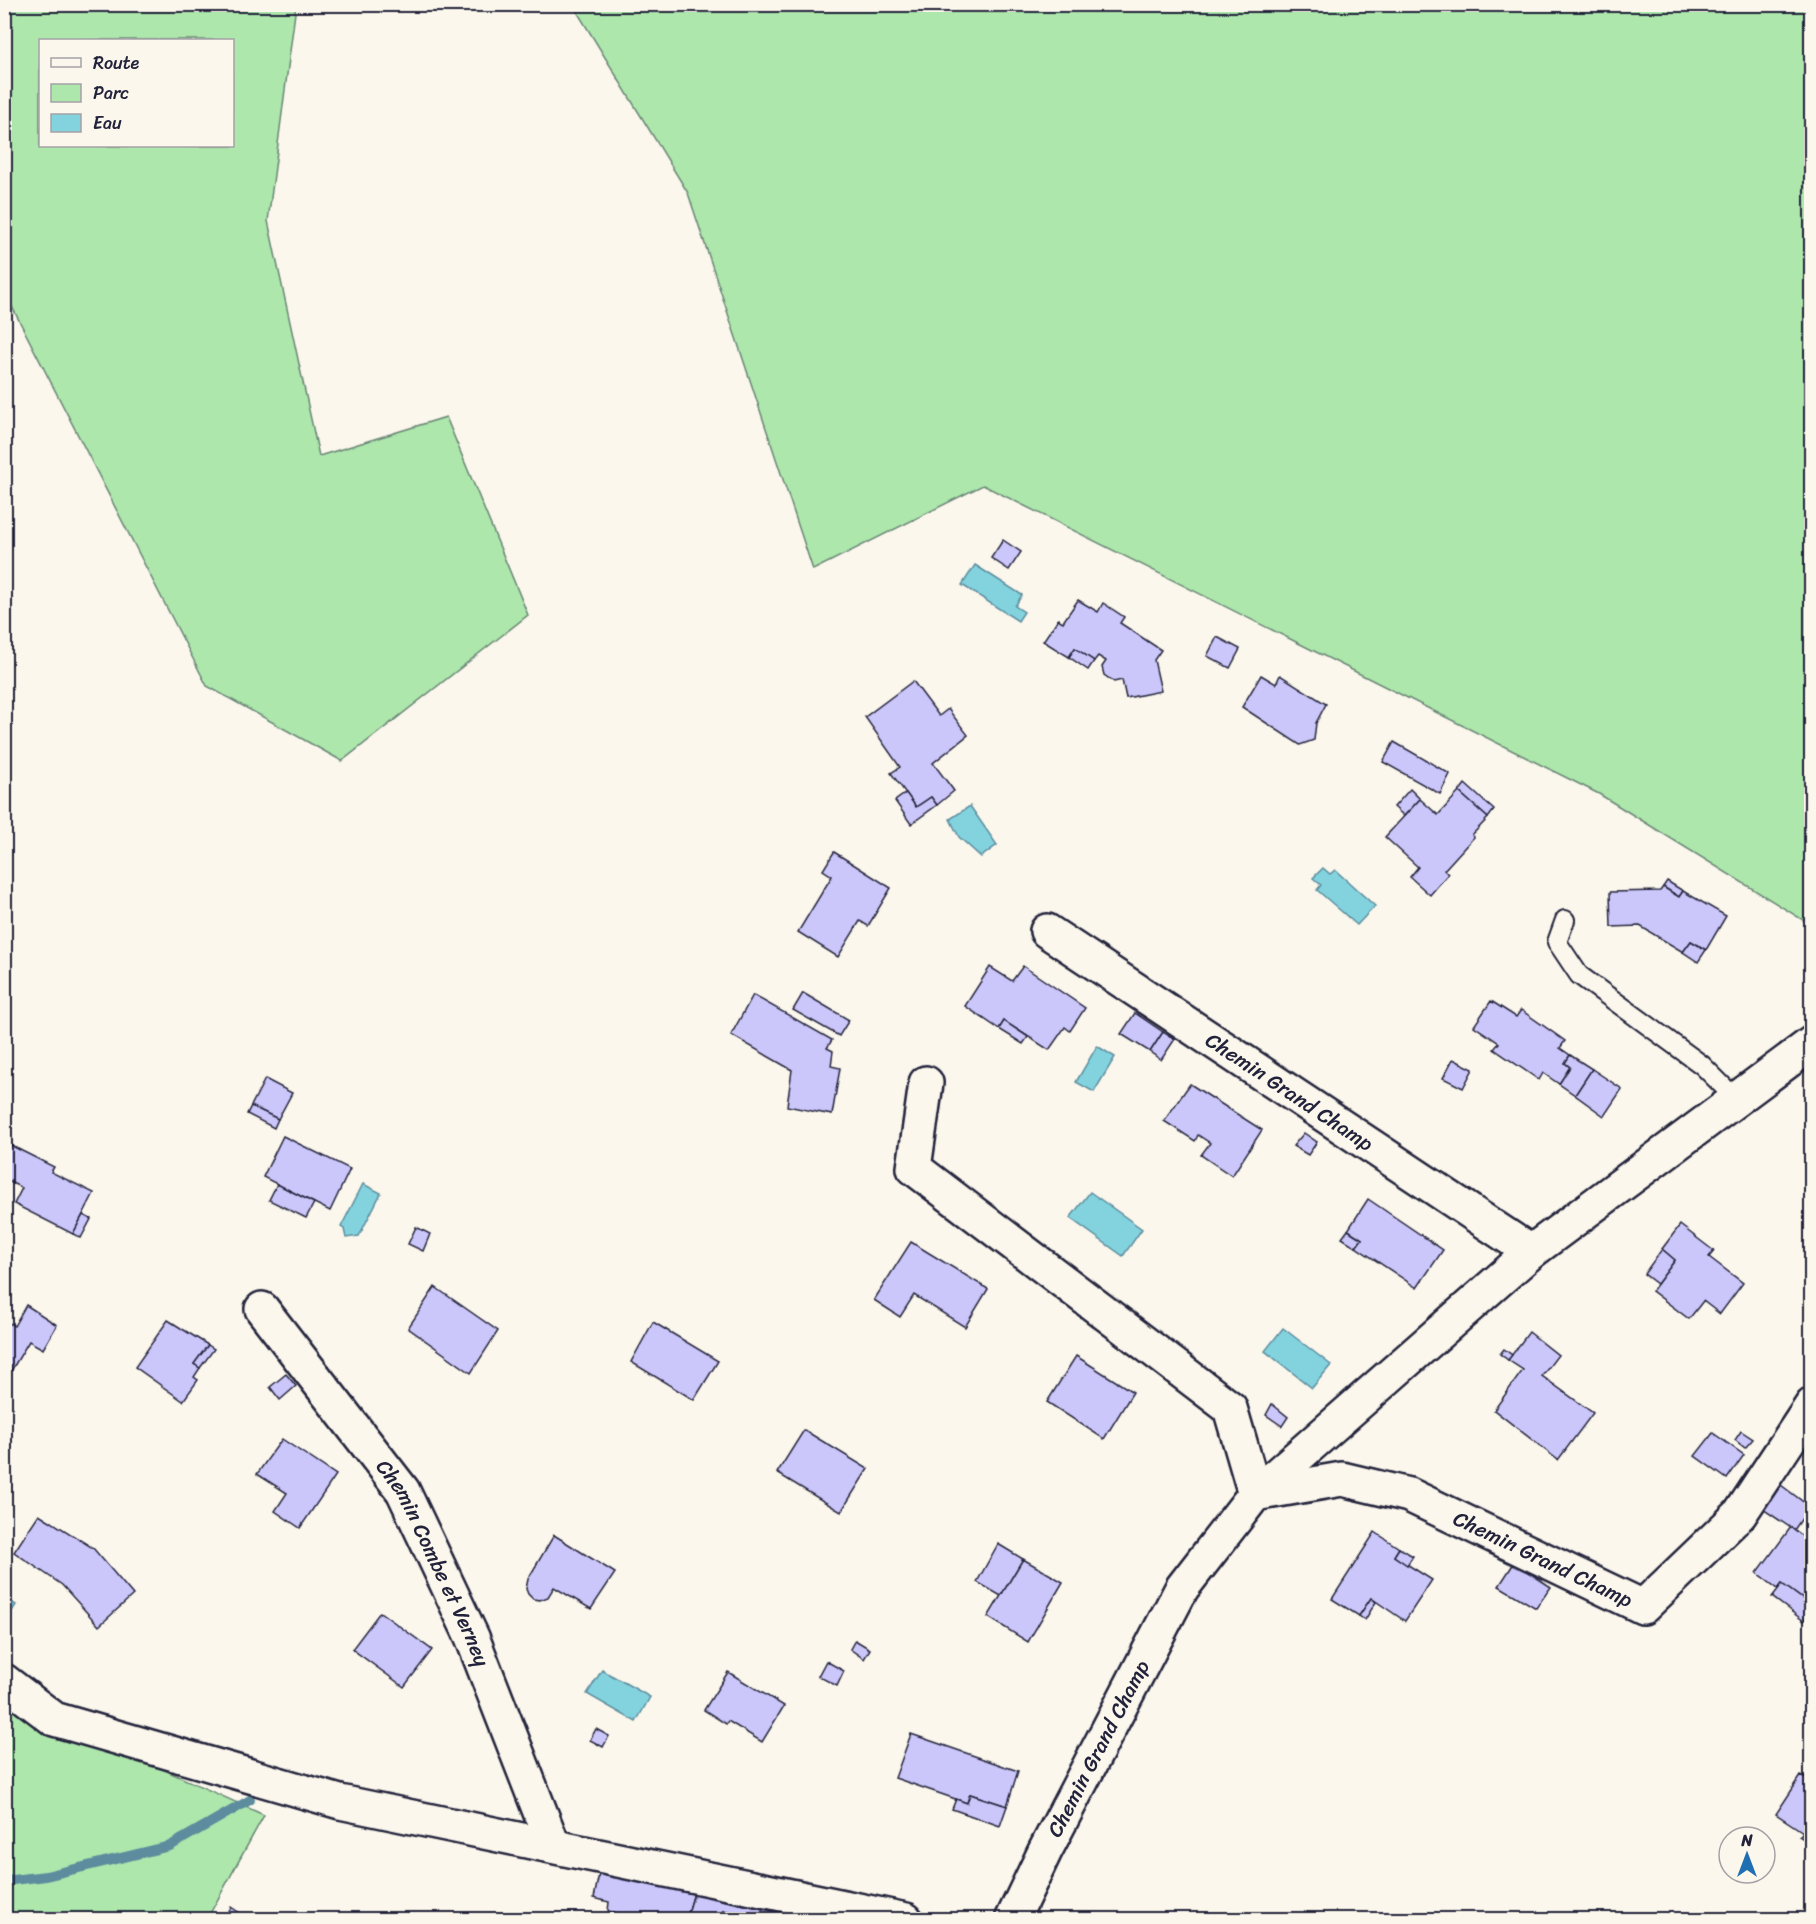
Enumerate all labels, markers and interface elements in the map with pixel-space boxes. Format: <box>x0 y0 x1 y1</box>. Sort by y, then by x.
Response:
legend <box>39 39 234 147</box>
text: Route <box>93 47 140 79</box>
text: Parc <box>93 77 129 109</box>
text: Eau <box>93 107 122 139</box>
street label: Chemin Grand Champ <box>1197 1022 1382 1162</box>
street label: Chemin Combe et Verney <box>366 1451 501 1672</box>
street label: Chemin Grand Champ <box>1447 1500 1640 1619</box>
street label: Chemin Grand Champ <box>1036 1653 1160 1844</box>
north arrow <box>1717 1825 1777 1885</box>
text: N <box>1740 1826 1753 1855</box>

